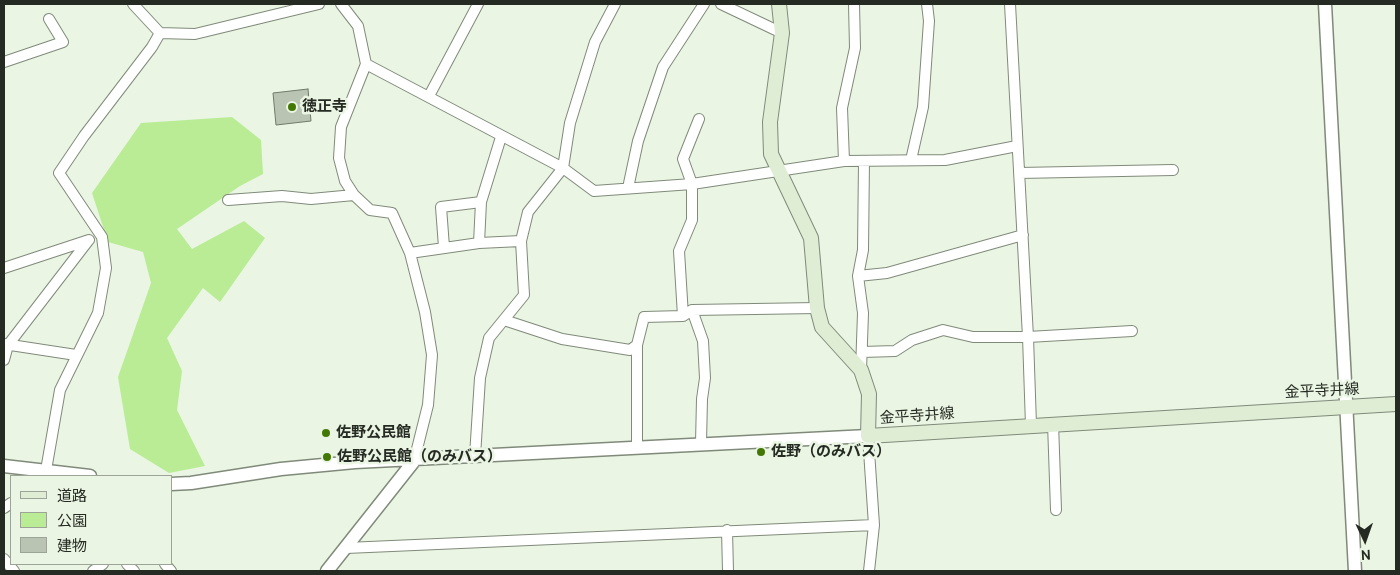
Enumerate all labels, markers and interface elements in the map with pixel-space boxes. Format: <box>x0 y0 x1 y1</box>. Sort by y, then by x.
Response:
place label: 徳正寺 <box>302 98 347 116</box>
marker: 徳正寺 <box>286 101 298 113</box>
street label: 金平寺井線 <box>1284 380 1360 402</box>
street label: 金平寺井線 <box>879 404 955 428</box>
place label: 佐野公民館 <box>336 424 411 442</box>
marker: 佐野公民館 <box>320 427 332 439</box>
place label: 佐野（のみバス） <box>771 443 891 461</box>
marker: 佐野（のみバス） <box>755 446 767 458</box>
place label: 佐野公民館（のみバス） <box>337 448 502 466</box>
marker: 佐野公民館（のみバス） <box>321 451 333 463</box>
legend <box>10 475 172 565</box>
text: 道路 <box>57 487 87 505</box>
text: 公園 <box>57 512 87 530</box>
north arrow <box>1340 515 1390 565</box>
text: 建物 <box>57 537 87 555</box>
text: N <box>1360 546 1371 564</box>

